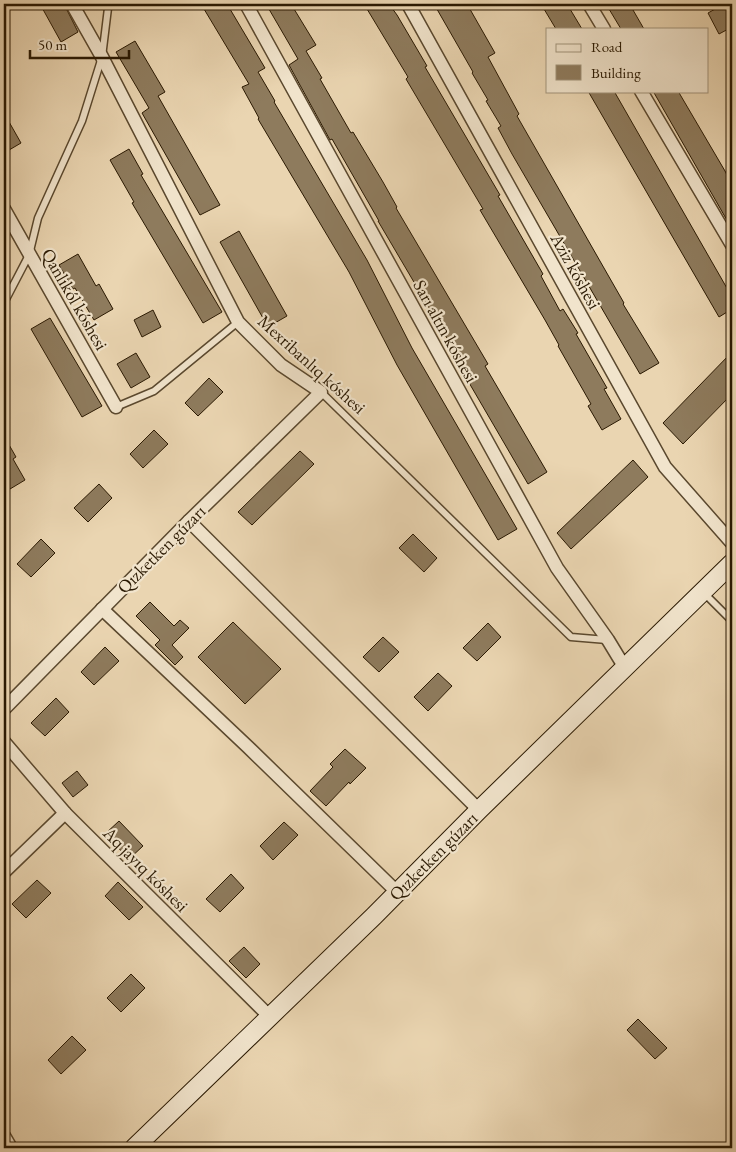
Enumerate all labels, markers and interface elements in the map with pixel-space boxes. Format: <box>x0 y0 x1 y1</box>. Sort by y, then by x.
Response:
scale bar <box>30 28 129 60</box>
legend <box>546 28 708 92</box>
text: 50 m <box>38 35 67 54</box>
text: Road <box>591 37 623 56</box>
text: Building <box>591 63 641 82</box>
street label: Aziz kóshesi <box>545 228 607 314</box>
street label: Qanlıkól kóshesi <box>37 244 114 355</box>
street label: Sarı altın kóshesi <box>408 276 484 387</box>
street label: Mexribanlıq kóshesi <box>253 309 371 419</box>
street label: Qızketken gúzarı <box>112 499 211 598</box>
street label: Qızketken gúzarı <box>384 806 483 905</box>
street label: Aq jayıq kóshesi <box>98 821 194 917</box>

